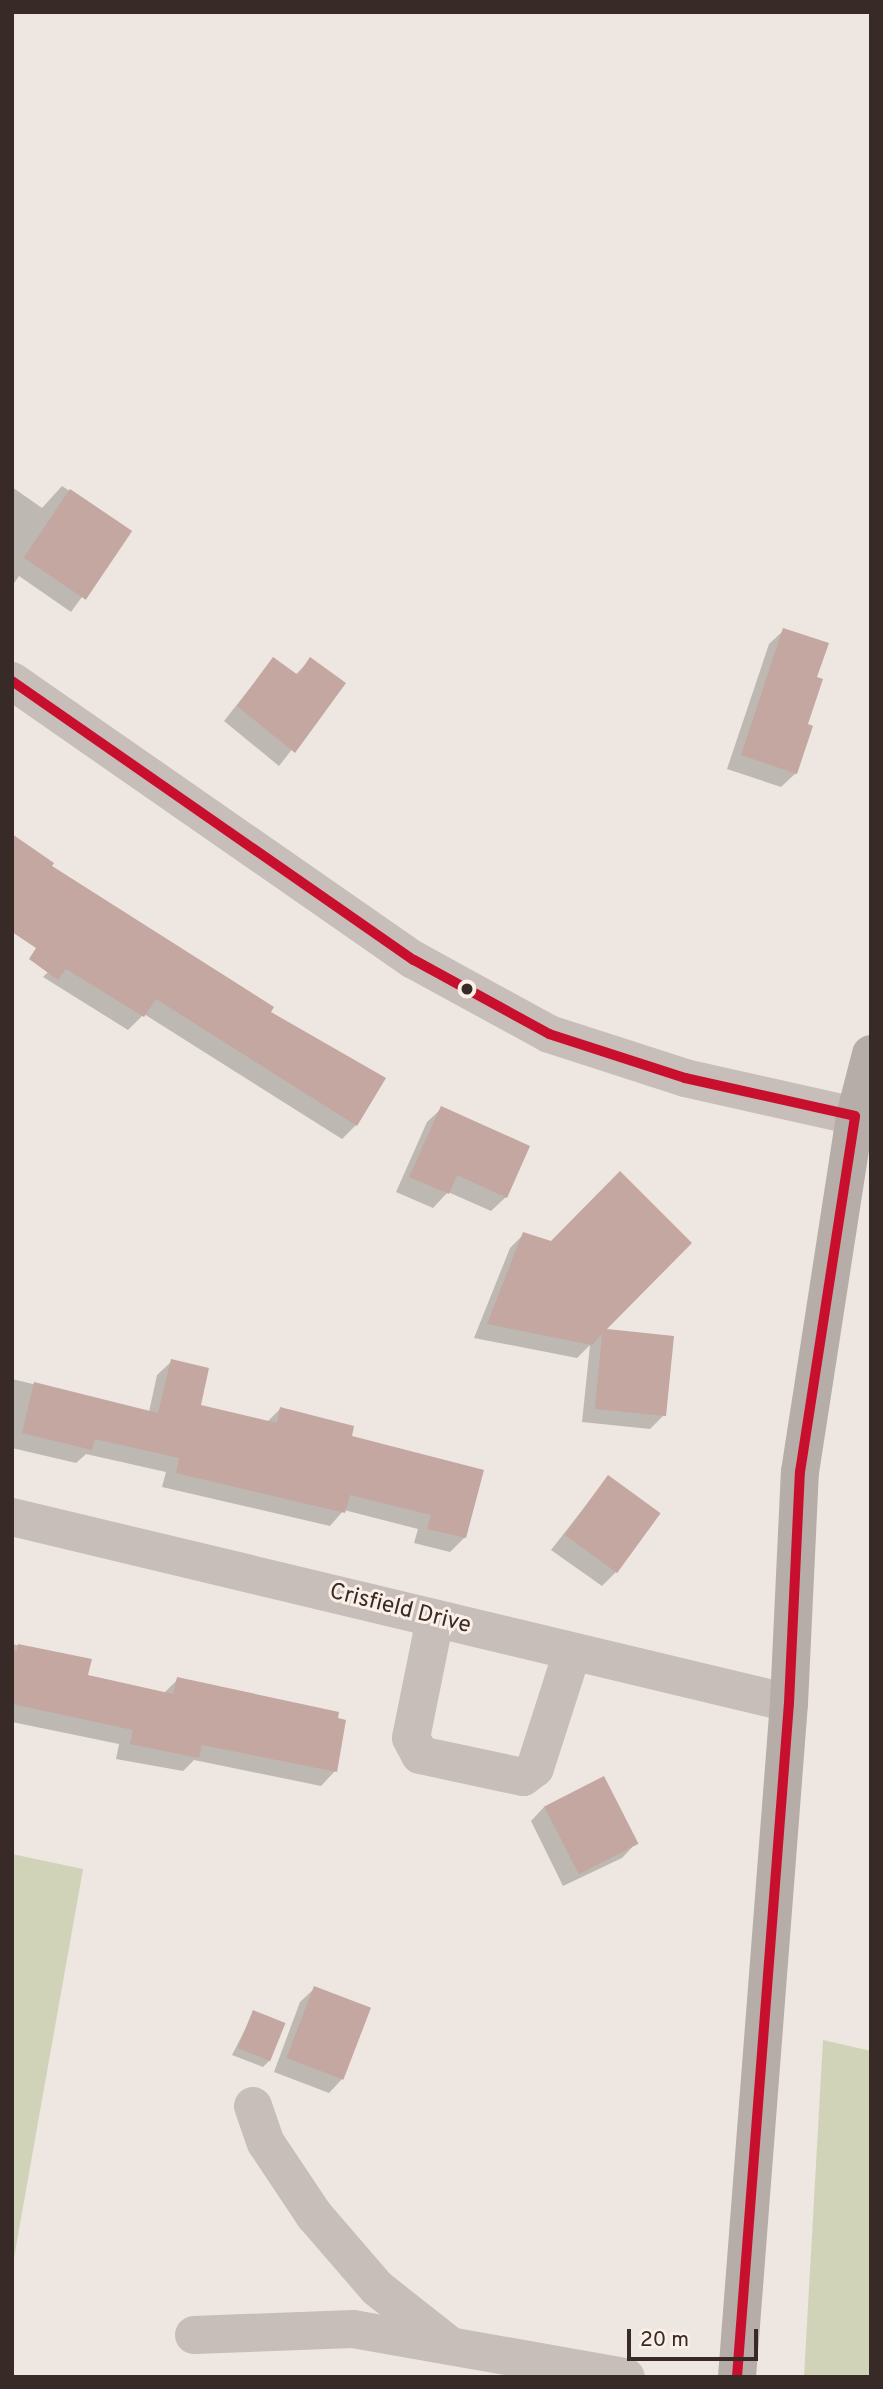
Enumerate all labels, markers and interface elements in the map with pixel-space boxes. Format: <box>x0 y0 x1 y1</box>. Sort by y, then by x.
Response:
unlabelled marker <box>460 982 474 996</box>
street label: Crisfield Drive <box>326 1579 474 1641</box>
scale bar <box>631 2316 762 2360</box>
text: 20 m <box>640 2327 689 2354</box>

